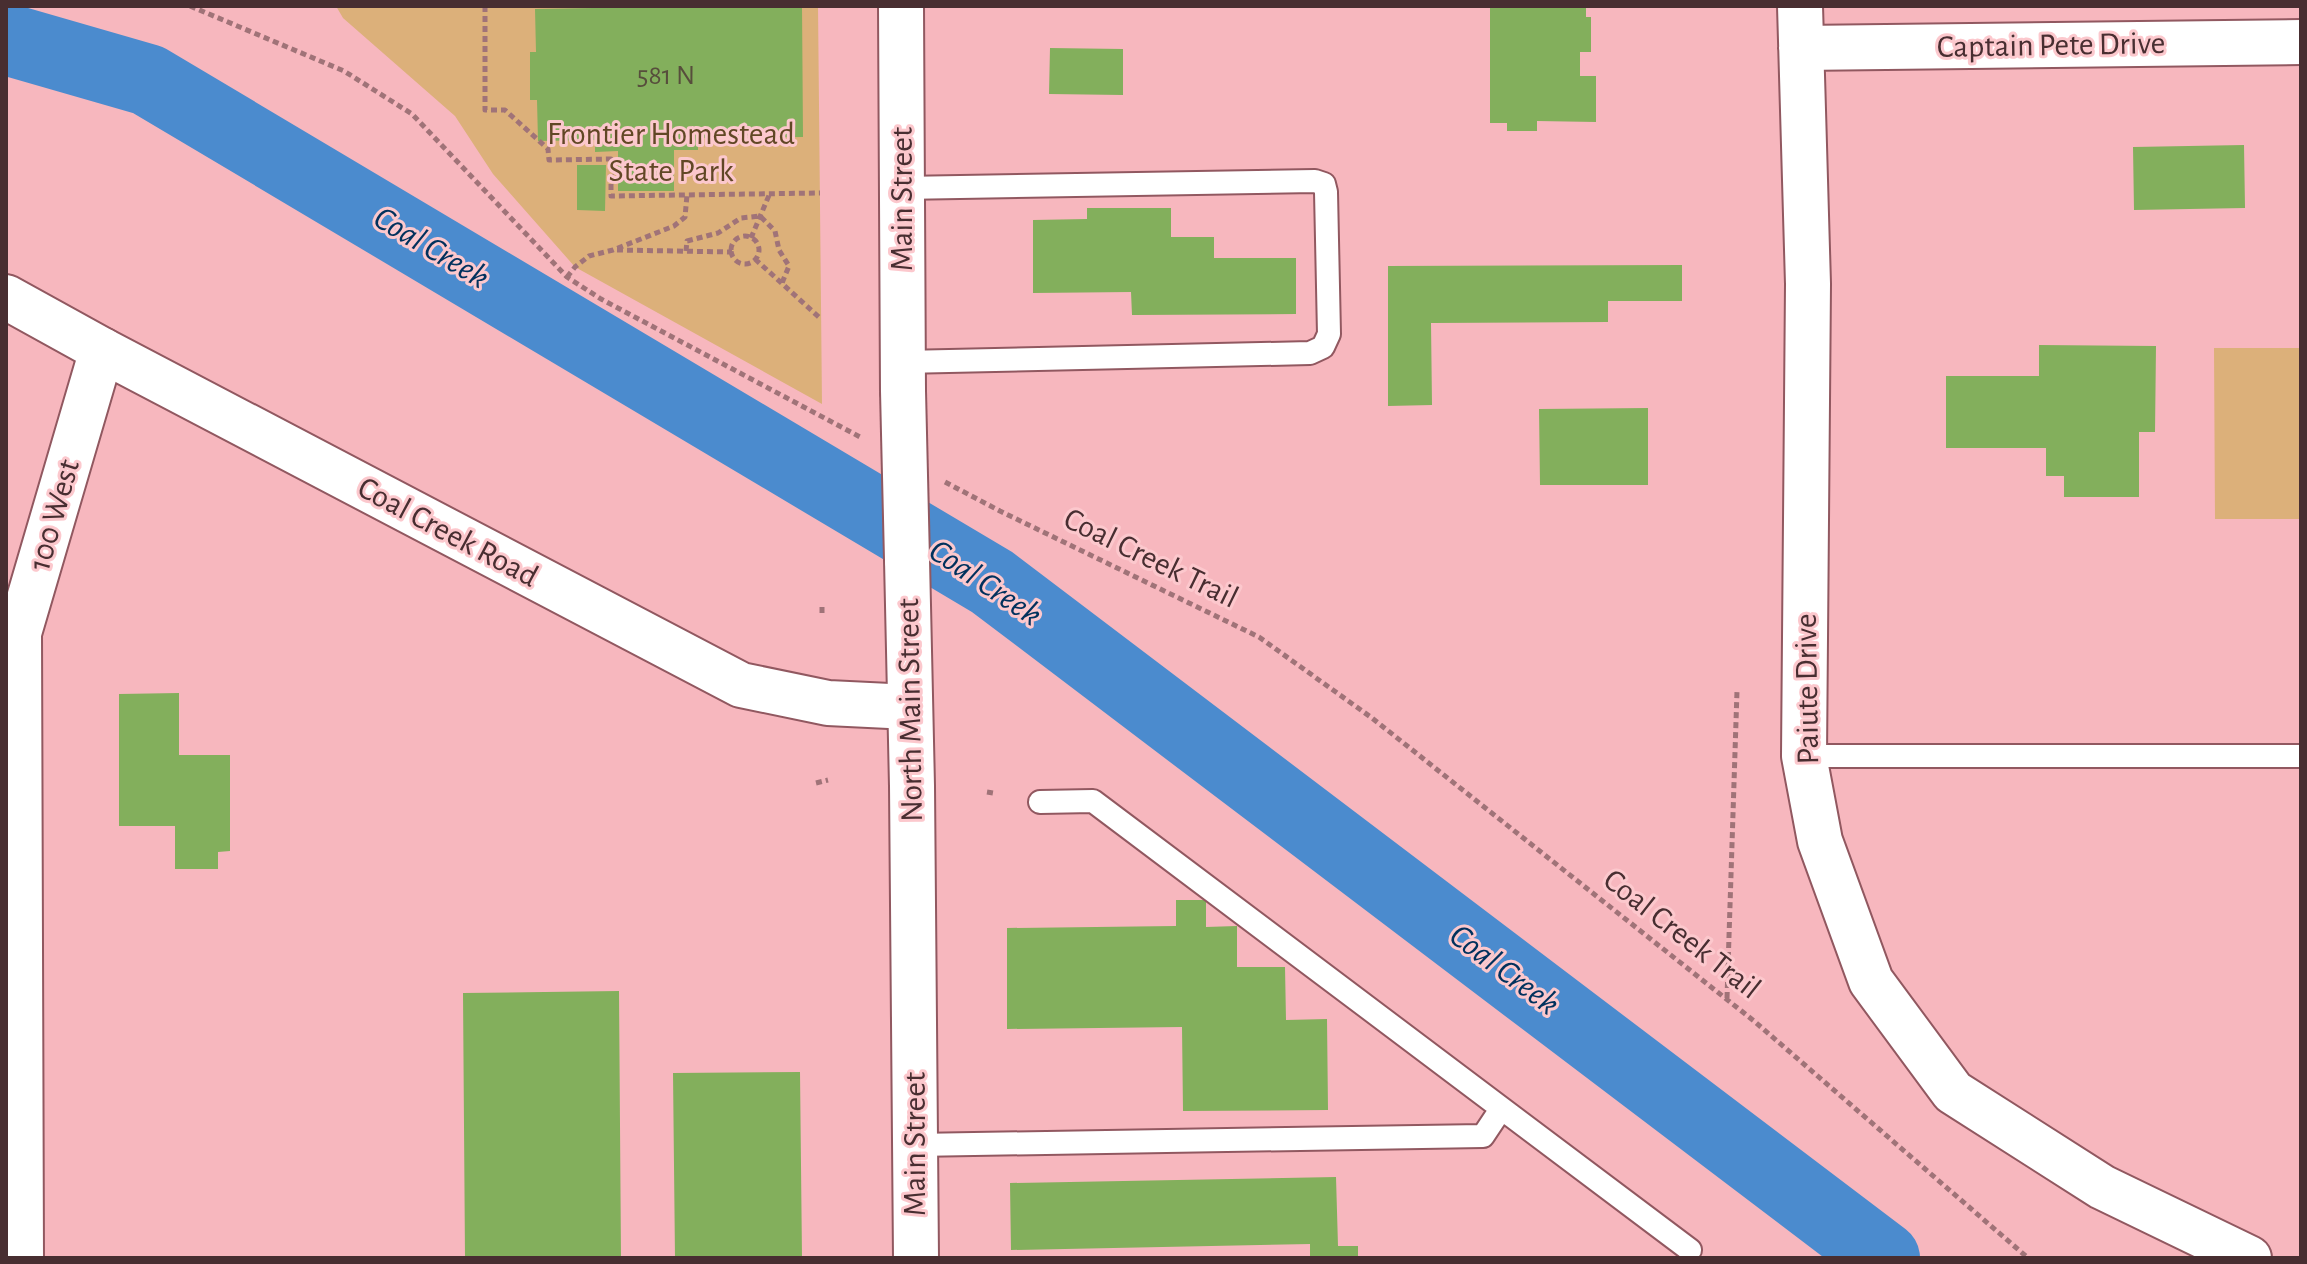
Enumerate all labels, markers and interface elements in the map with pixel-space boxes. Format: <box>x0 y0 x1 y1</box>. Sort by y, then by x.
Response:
street label: Captain Pete Drive <box>1936 27 2166 63</box>
house number: 581 N <box>637 62 695 90</box>
park label: Frontier Homestead State Park <box>547 118 795 187</box>
street label: Main Street <box>886 127 918 271</box>
water label: Coal Creek <box>368 201 494 295</box>
street label: 100 West <box>23 456 85 574</box>
street label: Coal Creek Road <box>353 471 543 593</box>
street label: Coal Creek Trail <box>1059 502 1243 614</box>
water label: Coal Creek <box>923 533 1047 633</box>
street label: North Main Street <box>892 598 928 822</box>
street label: Paiute Drive <box>1790 613 1824 765</box>
street label: Coal Creek Trail <box>1598 863 1766 1005</box>
water label: Coal Creek <box>1443 918 1565 1022</box>
street label: Main Street <box>899 1072 931 1216</box>

